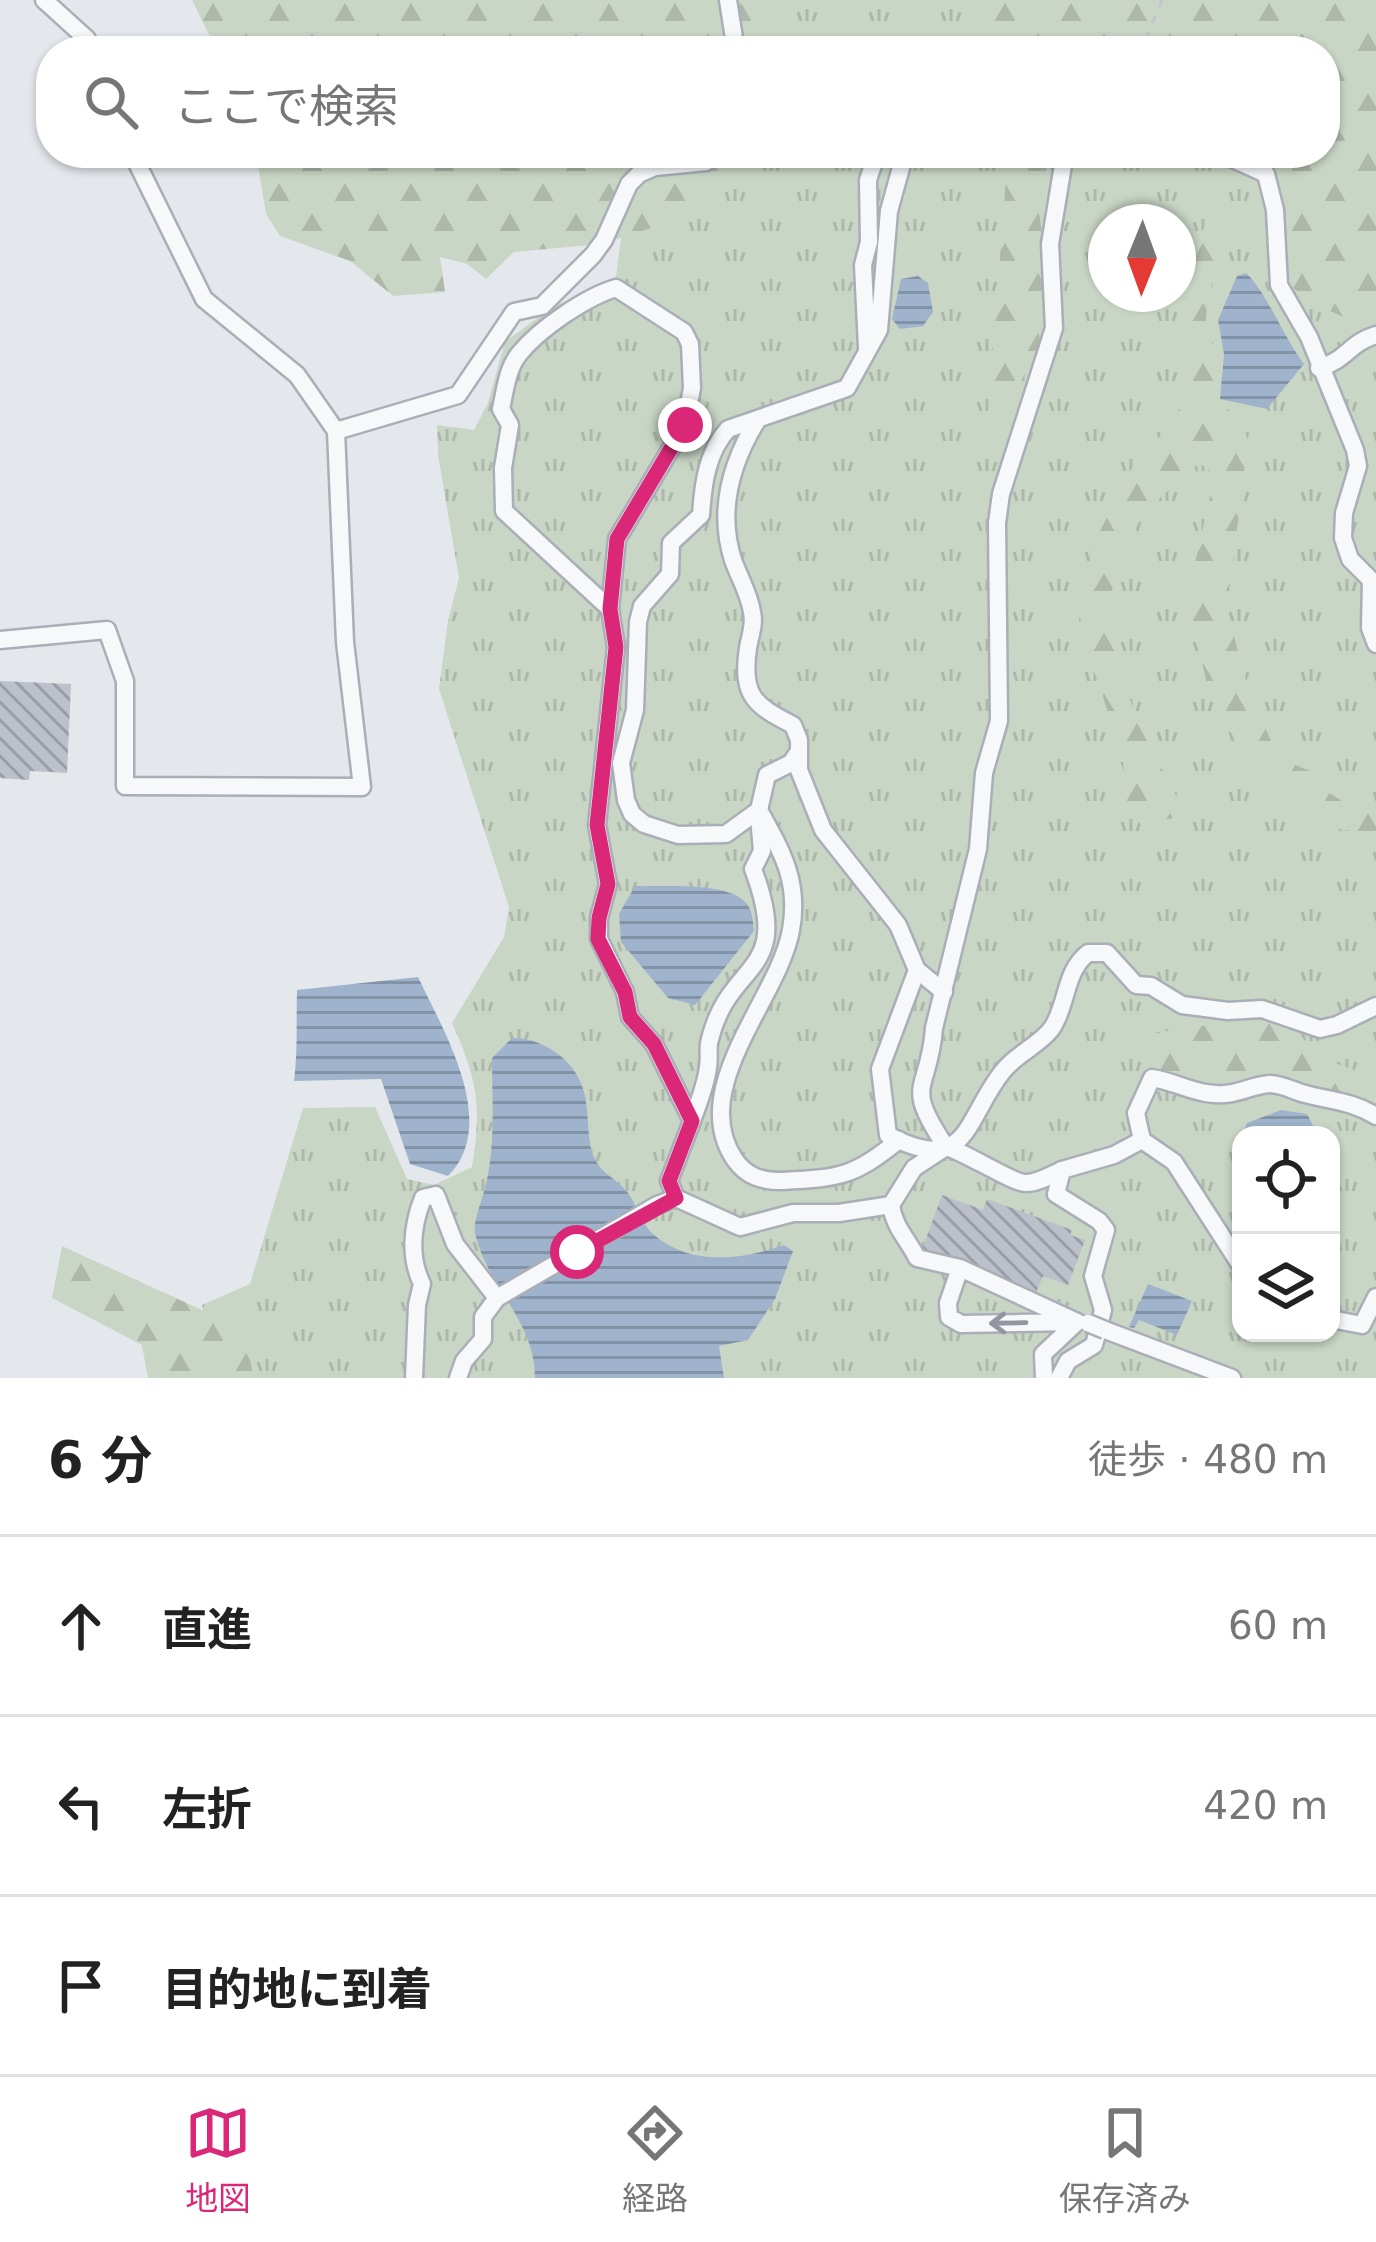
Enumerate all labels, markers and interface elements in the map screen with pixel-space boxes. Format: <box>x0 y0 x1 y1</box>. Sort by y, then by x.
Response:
search box <box>36 36 1340 168</box>
icon: search <box>78 69 144 135</box>
text: ここで検索 <box>174 80 399 133</box>
north arrow <box>1088 204 1196 312</box>
route end <box>658 398 712 452</box>
map controls <box>1232 1126 1340 1342</box>
button: locate <box>1232 1126 1340 1234</box>
route start <box>550 1225 604 1279</box>
button: layers <box>1232 1234 1340 1342</box>
one-way arrow <box>989 1311 1028 1334</box>
text: 6 分 <box>48 1431 152 1490</box>
text: 徒歩 · 480 m <box>1088 1437 1328 1482</box>
icon: ahead <box>48 1593 114 1659</box>
text: 直進 <box>162 1603 252 1656</box>
text: 60 m <box>1228 1603 1328 1648</box>
icon: left <box>48 1773 114 1839</box>
text: 左折 <box>162 1783 252 1836</box>
text: 420 m <box>1203 1783 1328 1828</box>
icon: arrive <box>48 1953 114 2019</box>
text: 目的地に到着 <box>162 1963 432 2016</box>
tab: 地図 <box>185 2100 251 2220</box>
tab: 経路 <box>622 2100 688 2220</box>
tab: 保存済み <box>1059 2100 1191 2220</box>

